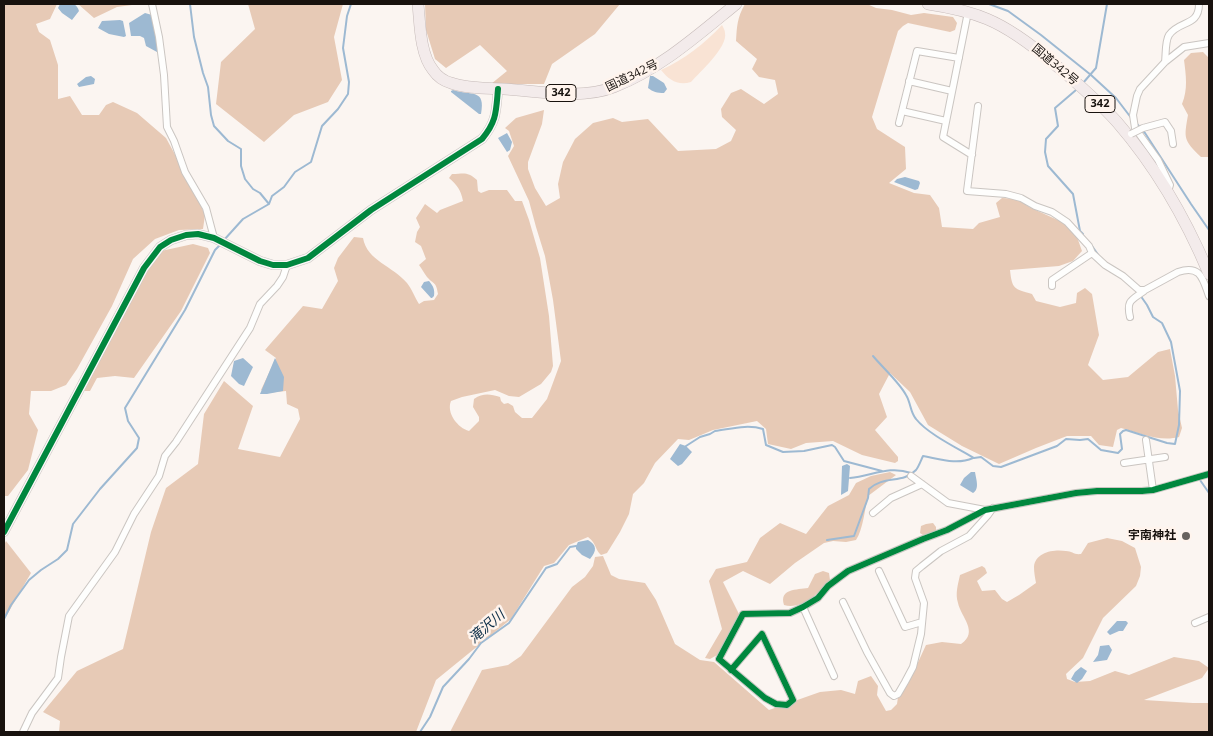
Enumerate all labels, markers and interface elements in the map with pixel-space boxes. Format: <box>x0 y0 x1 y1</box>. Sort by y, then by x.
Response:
street label: 国道342号 <box>1029 41 1081 89</box>
street label: 国道342号 <box>603 57 661 95</box>
road number: 342 <box>546 85 576 102</box>
road number: 342 <box>1085 96 1115 112</box>
place label: 宇南神社 <box>1128 529 1176 543</box>
marker: 宇南神社 <box>1180 530 1192 542</box>
water label: 滝沢川 <box>466 607 508 647</box>

